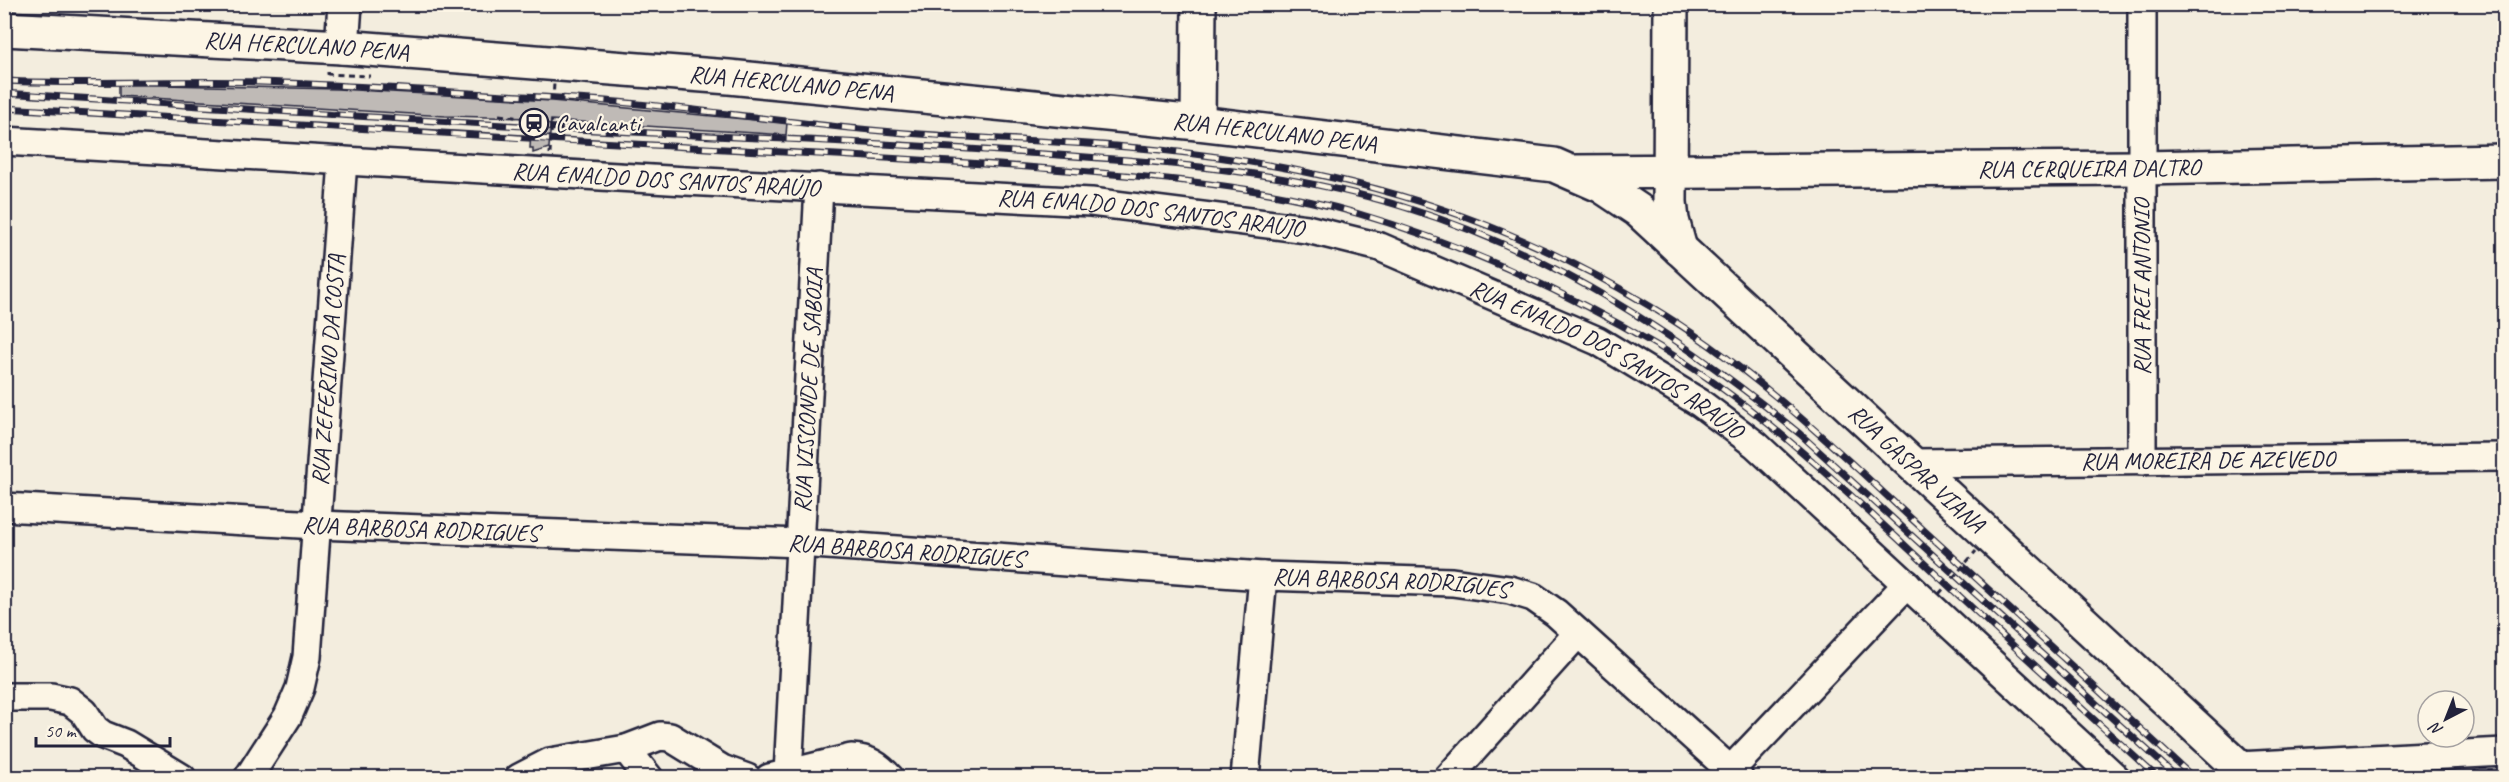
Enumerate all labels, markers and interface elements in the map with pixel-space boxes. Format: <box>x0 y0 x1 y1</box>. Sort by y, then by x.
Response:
street label: RUA HERCULANO PENA <box>203 25 411 67</box>
street label: RUA HERCULANO PENA <box>688 59 895 108</box>
street label: RUA HERCULANO PENA <box>1171 106 1379 159</box>
station icon: Cavalcanti <box>518 107 550 139</box>
place label: Cavalcanti <box>555 108 642 138</box>
street label: RUA CERQUEIRA DALTRO <box>1978 152 2204 184</box>
street label: RUA ENALDO DOS SANTOS ARAÚJO <box>511 156 823 203</box>
street label: RUA ENALDO DOS SANTOS ARAÚJO <box>997 182 1308 244</box>
street label: RUA FREI ANTONIO <box>2127 197 2157 375</box>
street label: RUA ZEFERINO DA COSTA <box>305 252 351 486</box>
street label: RUA VISCONDE DE SABOIA <box>787 267 830 513</box>
street label: RUA ENALDO DOS SANTOS ARAÚJO <box>1465 273 1752 447</box>
street label: RUA GASPAR VIANA <box>1842 398 1992 540</box>
street label: RUA MOREIRA DE AZEVEDO <box>2081 444 2337 476</box>
street label: RUA BARBOSA RODRIGUES <box>301 509 544 548</box>
street label: RUA BARBOSA RODRIGUES <box>787 528 1029 574</box>
street label: RUA BARBOSA RODRIGUES <box>1272 561 1515 605</box>
north arrow <box>2416 689 2476 749</box>
scale bar <box>36 710 170 748</box>
text: N <box>2424 717 2447 740</box>
text: 50 m <box>45 720 78 742</box>

